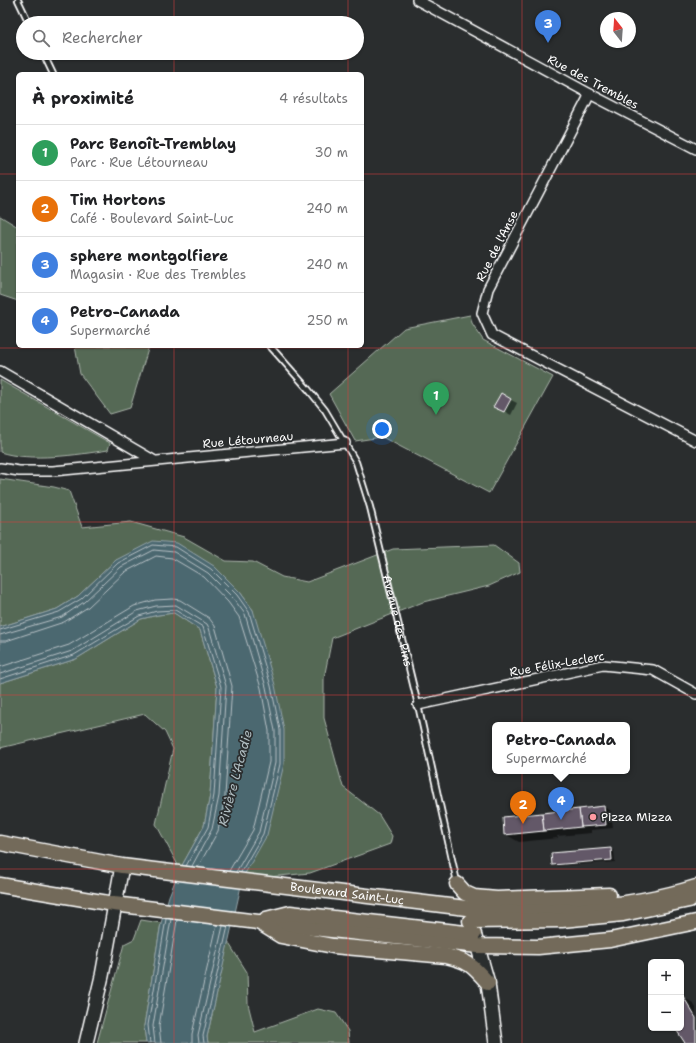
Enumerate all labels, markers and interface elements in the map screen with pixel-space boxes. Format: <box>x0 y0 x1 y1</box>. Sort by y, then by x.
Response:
pin: 3 <box>535 10 561 43</box>
north arrow <box>600 12 636 48</box>
search box <box>16 16 364 60</box>
icon: search <box>30 27 52 49</box>
text: Rechercher <box>62 28 143 48</box>
street label: Rue des Trembles <box>545 51 642 113</box>
text: À proximité <box>32 87 134 109</box>
text: 4 résultats <box>279 90 348 107</box>
text: Parc Benoît-Tremblay <box>70 134 236 154</box>
text: 1 <box>42 144 48 161</box>
text: 30 m <box>314 144 348 161</box>
text: Parc · Rue Létourneau <box>70 154 208 171</box>
text: Tim Hortons <box>70 190 166 210</box>
text: 2 <box>40 200 50 217</box>
text: 240 m <box>306 200 348 217</box>
street label: Rue de l'Anse <box>472 208 522 284</box>
text: Café · Boulevard Saint-Luc <box>70 210 234 227</box>
text: sphere montgolfiere <box>70 246 228 266</box>
text: 3 <box>40 256 50 273</box>
text: 240 m <box>306 256 348 273</box>
text: Magasin · Rue des Trembles <box>70 266 246 283</box>
text: Petro-Canada <box>70 302 180 322</box>
text: 4 <box>40 312 50 329</box>
text: 250 m <box>307 312 348 329</box>
text: Supermarché <box>70 322 151 339</box>
pin: 1 <box>423 382 449 415</box>
your location <box>372 419 392 439</box>
street label: Rue Létourneau <box>202 428 294 452</box>
street label: Avenue des Pins <box>379 573 416 668</box>
street label: Rue Félix-Leclerc <box>508 648 606 680</box>
popup <box>492 722 630 774</box>
water label: Rivière L'Acadie <box>214 728 256 828</box>
text: Petro-Canada <box>506 730 616 750</box>
text: Supermarché <box>506 750 587 767</box>
pin: 4 <box>548 787 574 820</box>
pin: 2 <box>510 791 536 824</box>
place label: Pizza Mizza <box>601 809 673 825</box>
marker: Pizza Mizza <box>588 812 598 822</box>
street label: Boulevard Saint-Luc <box>289 879 405 908</box>
map controls <box>648 959 684 1031</box>
button: + <box>648 959 684 995</box>
button: − <box>648 995 684 1031</box>

